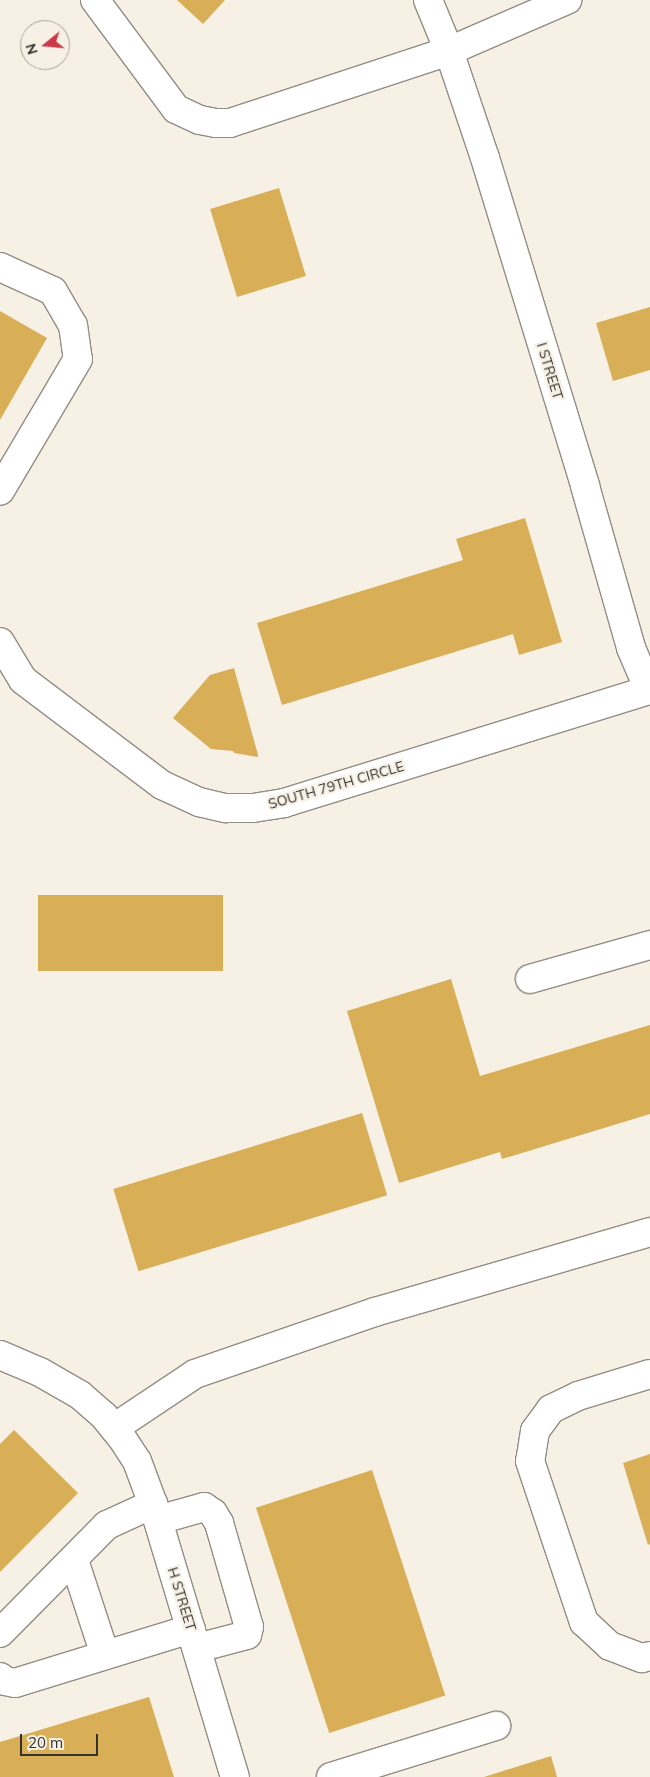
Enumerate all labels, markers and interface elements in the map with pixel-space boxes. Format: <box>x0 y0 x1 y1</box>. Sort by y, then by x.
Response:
north arrow <box>20 20 70 70</box>
text: N <box>21 41 42 57</box>
street label: I STREET <box>533 340 567 402</box>
street label: SOUTH 79TH CIRCLE <box>266 758 406 812</box>
street label: H STREET <box>164 1565 200 1633</box>
scale bar <box>22 1724 100 1756</box>
text: 20 m <box>28 1733 63 1752</box>

